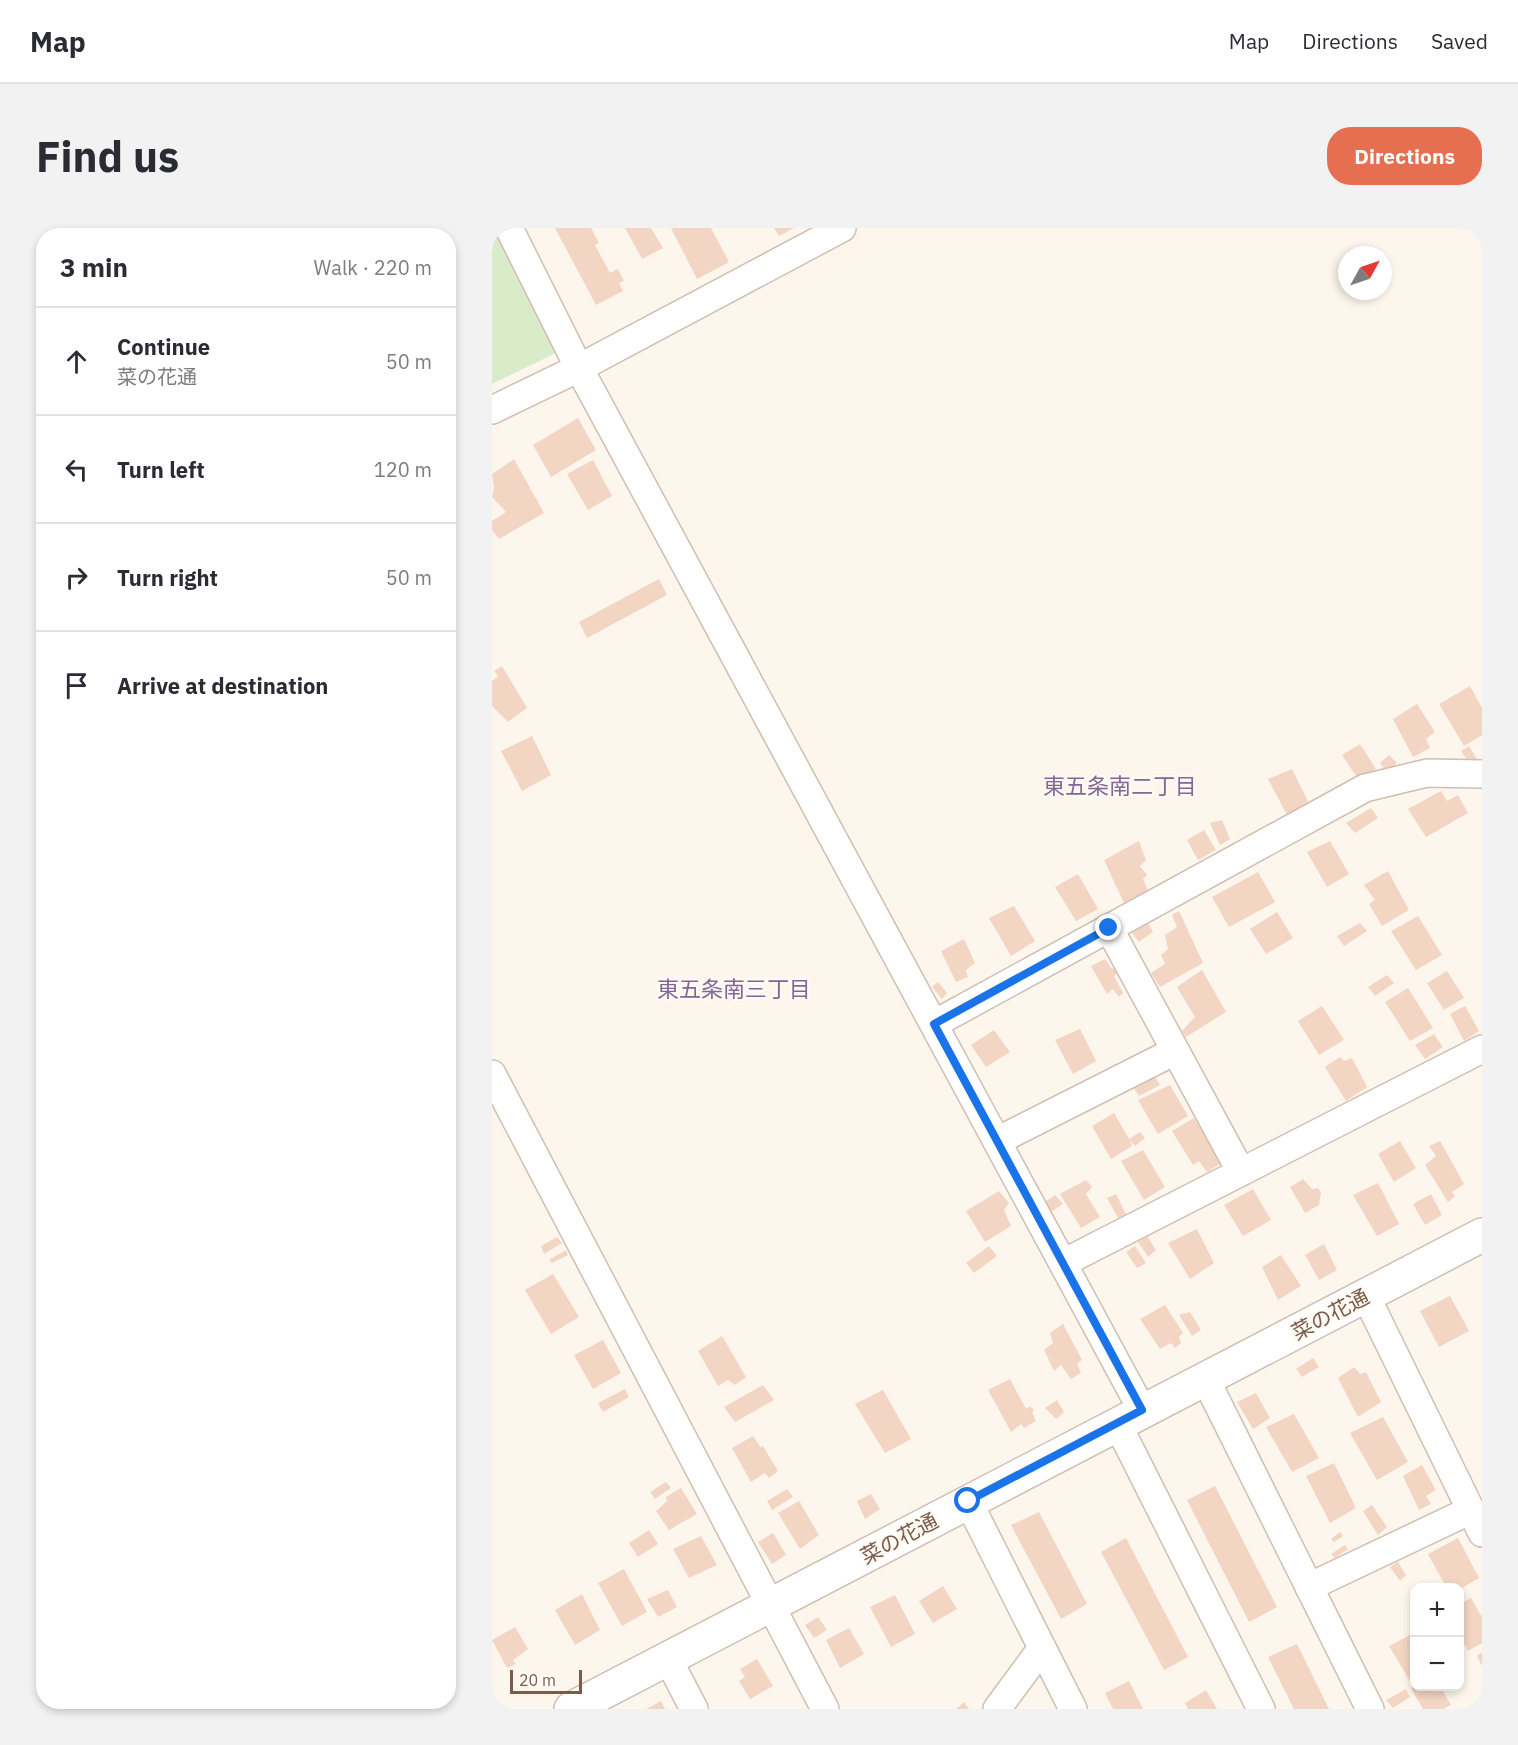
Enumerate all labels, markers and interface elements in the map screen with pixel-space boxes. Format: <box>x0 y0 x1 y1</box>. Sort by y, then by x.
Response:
text: Map <box>30 23 86 60</box>
text: Map <box>1229 27 1269 55</box>
text: Directions <box>1302 27 1398 55</box>
text: Saved <box>1431 27 1488 55</box>
button: Directions <box>1327 127 1482 185</box>
text: Find us <box>36 129 179 184</box>
north arrow <box>1338 246 1392 300</box>
text: 3 min <box>60 250 128 284</box>
text: Walk · 220 m <box>314 254 432 281</box>
text: Continue <box>117 332 210 361</box>
icon: ahead <box>60 345 93 378</box>
text: 50 m <box>386 348 432 375</box>
text: 菜の花通 <box>117 363 197 390</box>
icon: left <box>60 453 93 486</box>
text: Turn left <box>117 455 205 484</box>
text: 120 m <box>374 456 432 483</box>
icon: right <box>60 561 93 594</box>
text: Turn right <box>117 563 218 592</box>
text: 50 m <box>386 564 432 591</box>
icon: arrive <box>60 669 93 702</box>
text: Arrive at destination <box>117 671 328 700</box>
district label: 東五条南二丁目 <box>1043 771 1197 800</box>
route end <box>1095 914 1121 940</box>
district label: 東五条南三丁目 <box>657 974 811 1003</box>
street label: 菜の花通 <box>1286 1282 1374 1346</box>
route start <box>954 1487 980 1513</box>
street label: 菜の花通 <box>855 1506 943 1570</box>
map controls <box>1410 1583 1464 1691</box>
button: + <box>1410 1583 1464 1637</box>
button: − <box>1410 1637 1464 1691</box>
scale bar <box>510 1667 582 1694</box>
text: 20 m <box>519 1670 556 1690</box>

